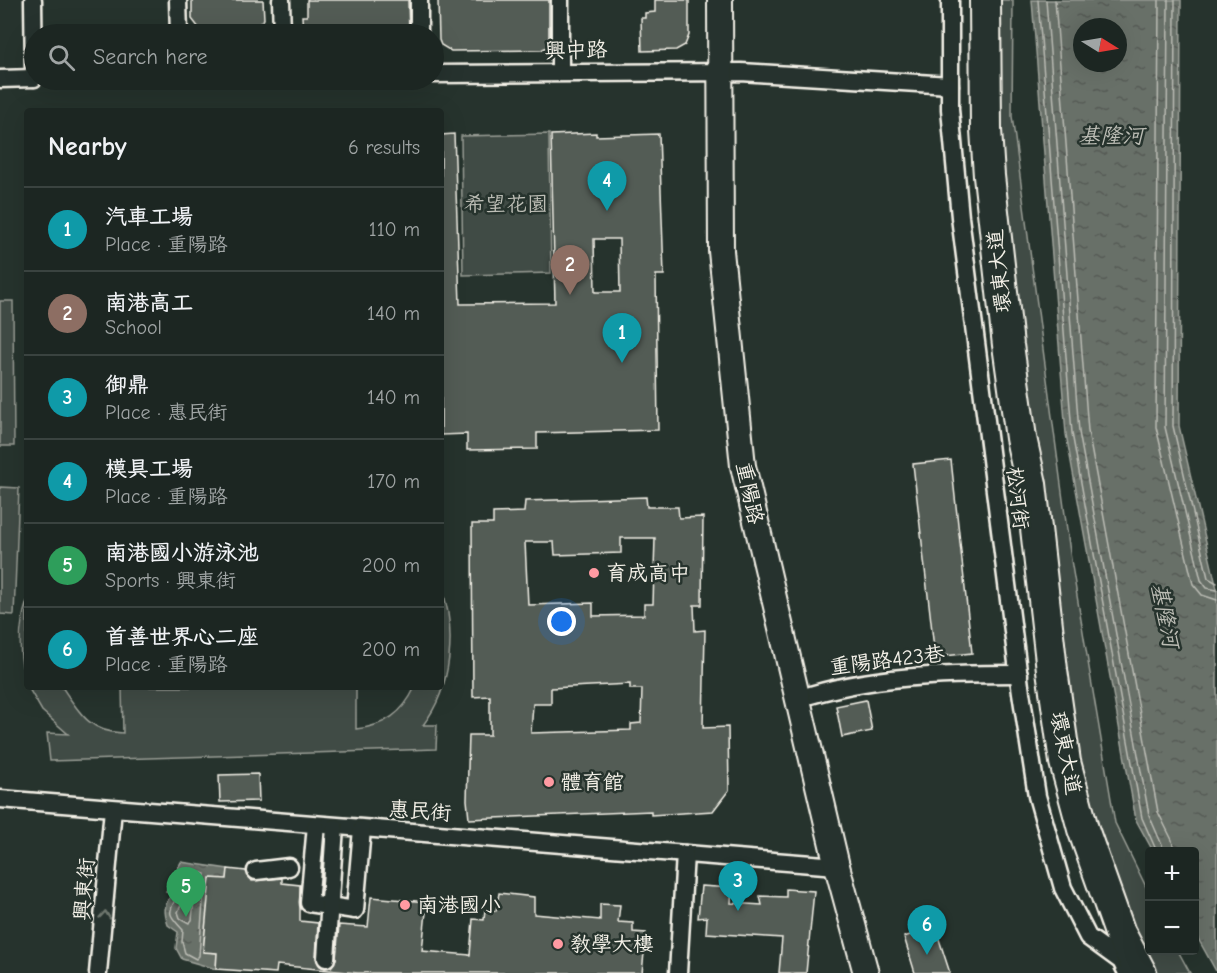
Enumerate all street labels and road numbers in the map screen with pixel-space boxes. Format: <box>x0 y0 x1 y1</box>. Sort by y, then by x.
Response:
street label: 興中路 <box>544 37 608 63</box>
street label: 環東大道 <box>983 228 1015 314</box>
street label: 重陽路 <box>732 460 768 526</box>
street label: 松河街 <box>1002 465 1034 531</box>
street label: 重陽路423巷 <box>828 641 946 679</box>
street label: 環東大道 <box>1046 709 1086 797</box>
street label: 惠民街 <box>388 797 452 825</box>
street label: 興東街 <box>69 857 99 921</box>

